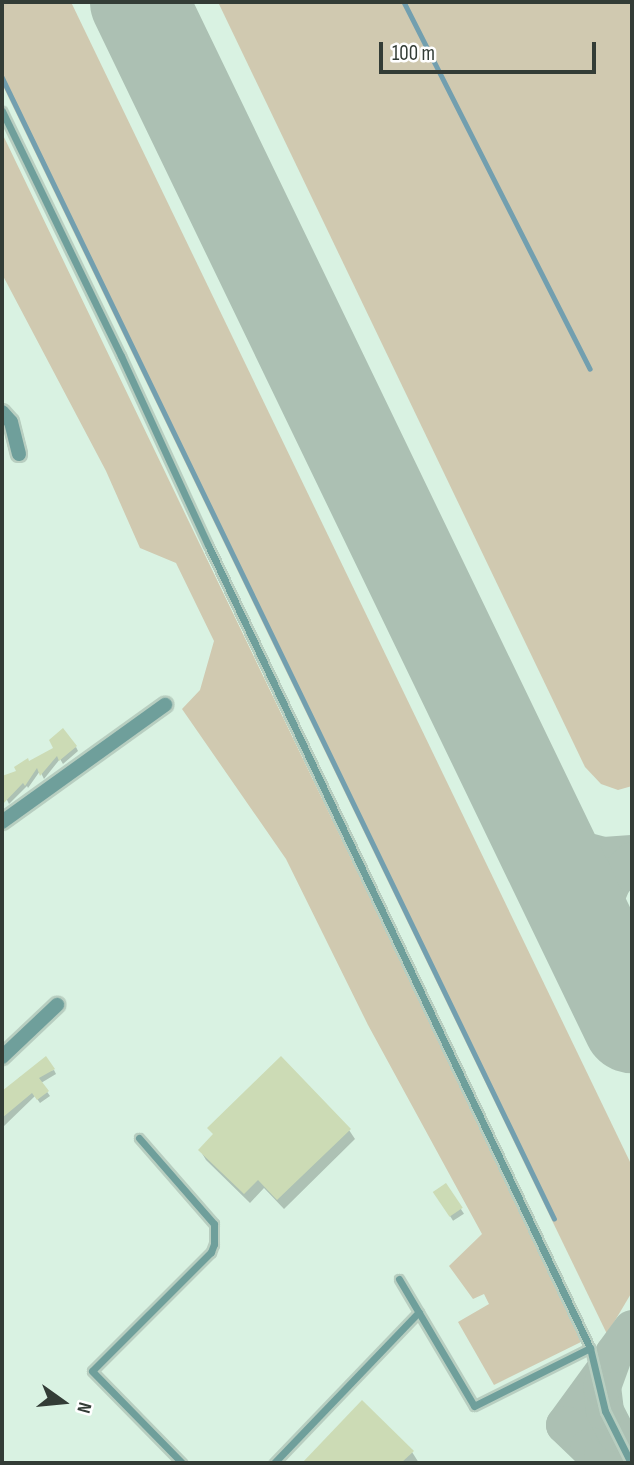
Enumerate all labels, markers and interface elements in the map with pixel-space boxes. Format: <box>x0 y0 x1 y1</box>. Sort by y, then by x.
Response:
scale bar <box>382 28 599 72</box>
text: 100 m <box>392 41 435 66</box>
north arrow <box>28 1367 98 1437</box>
text: N <box>71 1400 96 1415</box>

